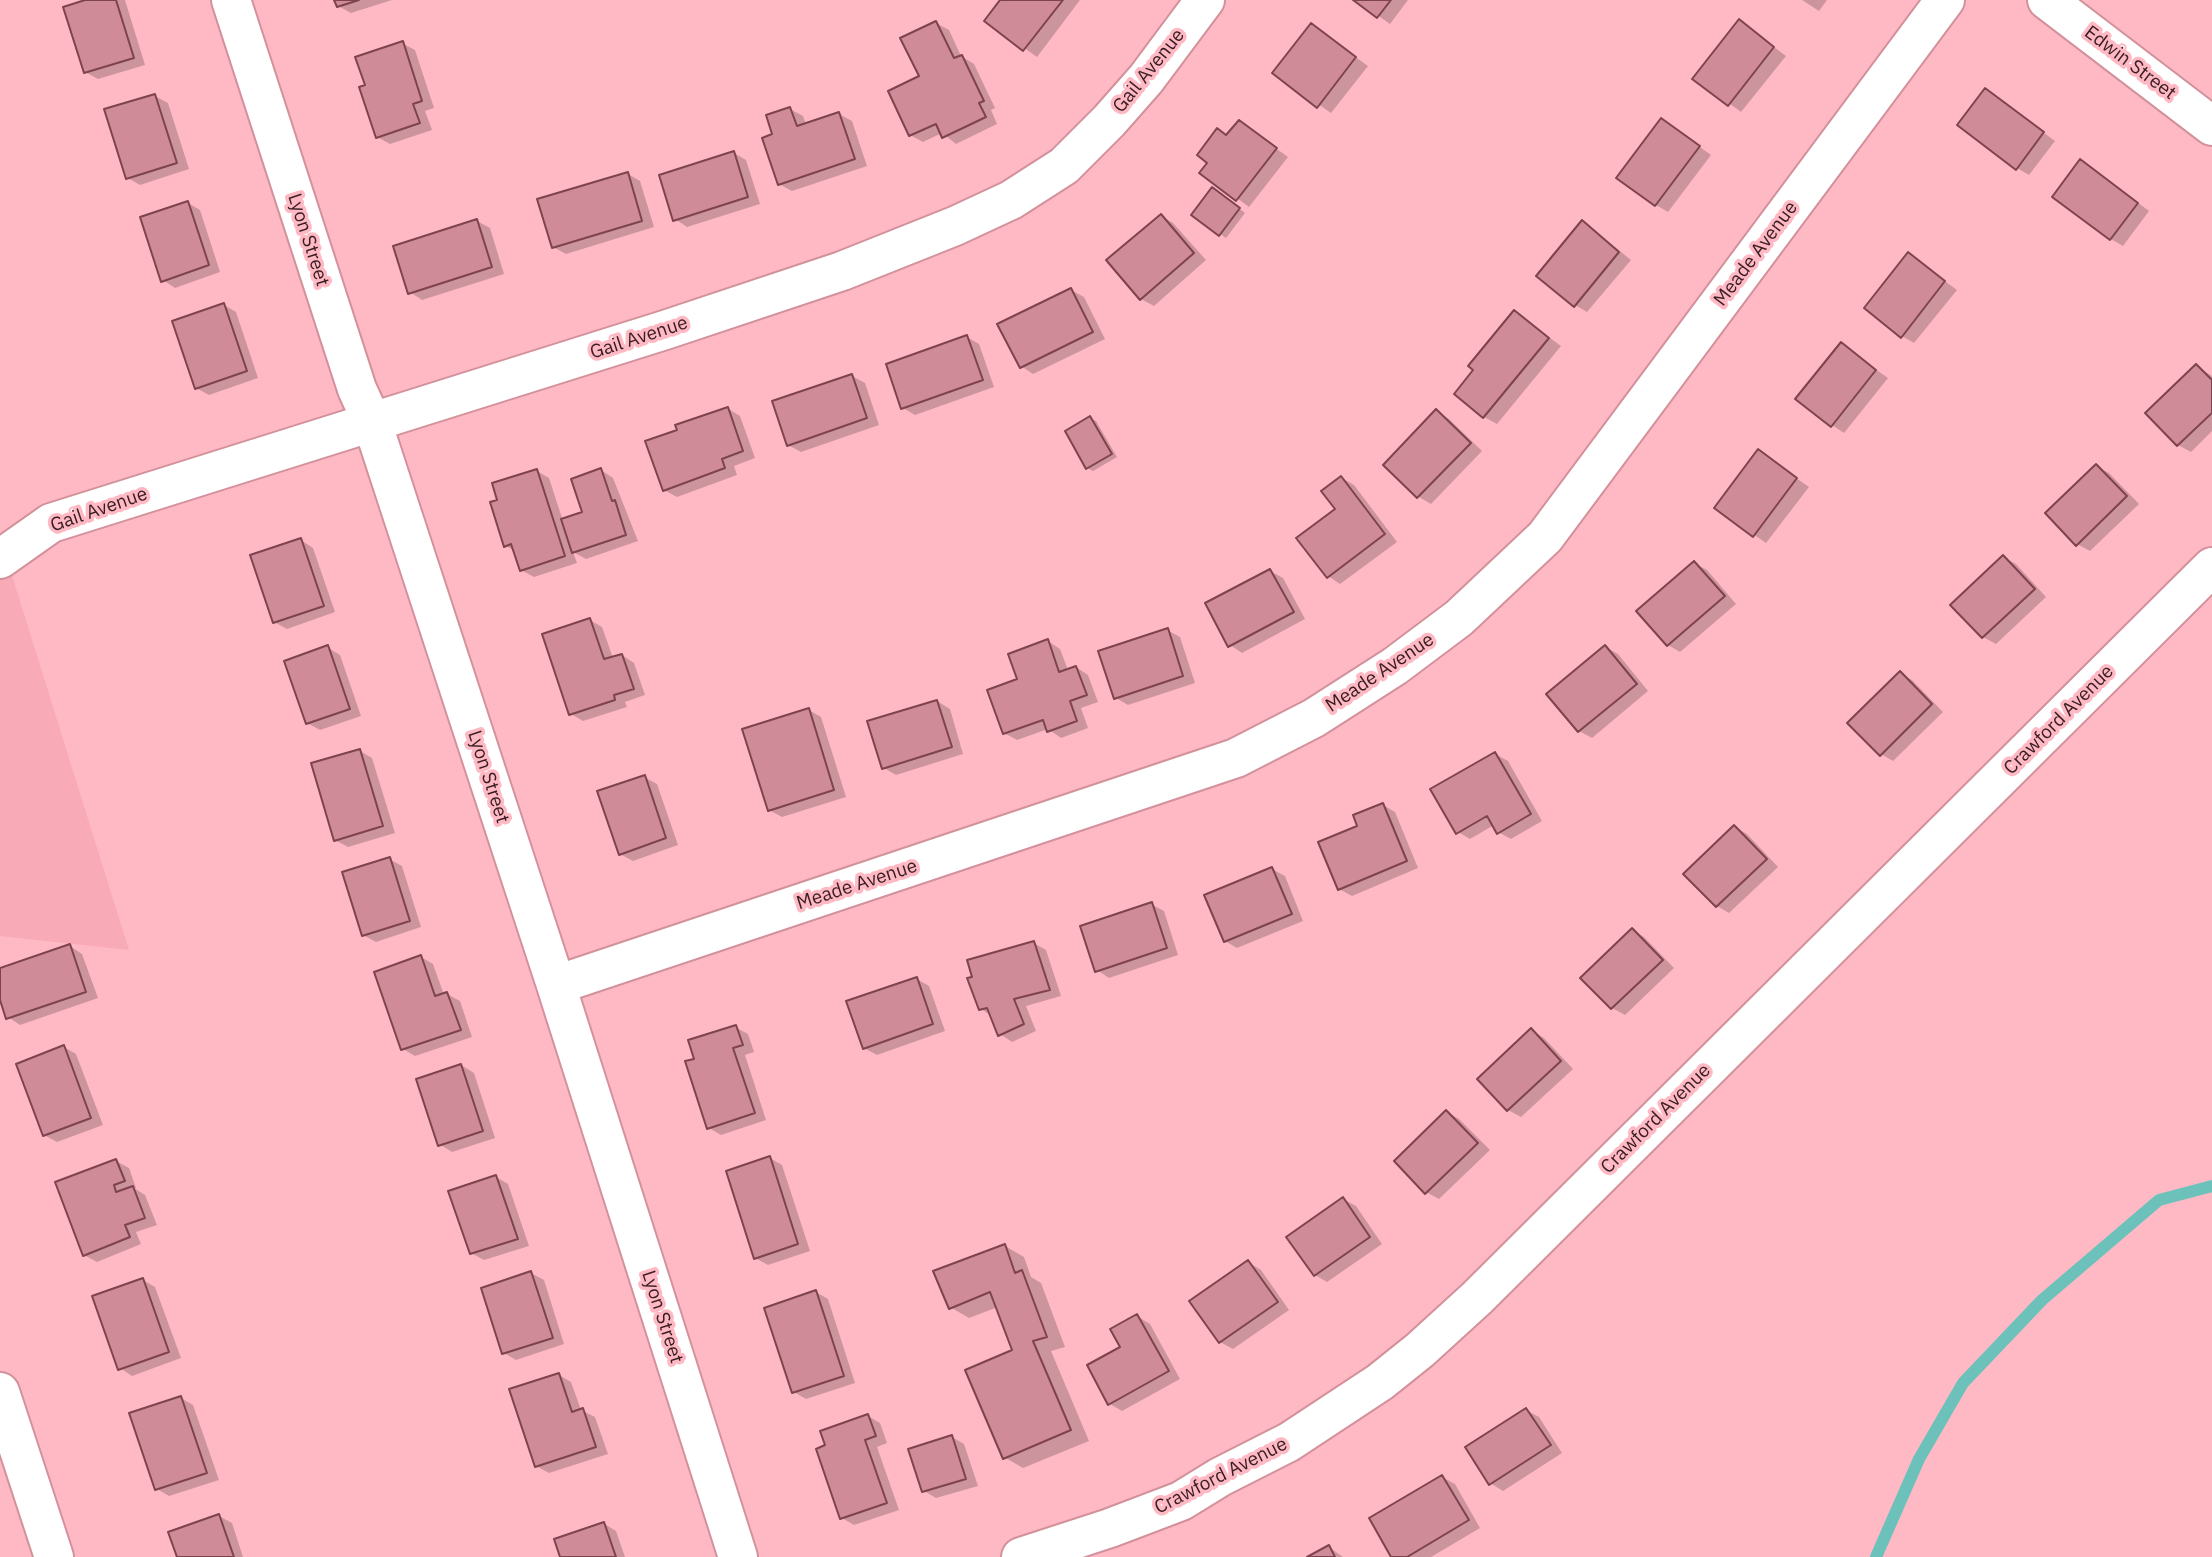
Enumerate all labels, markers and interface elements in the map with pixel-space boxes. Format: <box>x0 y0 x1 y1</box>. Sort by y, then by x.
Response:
street label: Edwin Street <box>2080 21 2180 105</box>
street label: Gail Avenue <box>1108 25 1190 117</box>
street label: Lyon Street <box>282 191 334 289</box>
street label: Meade Avenue <box>1709 197 1803 311</box>
street label: Gail Avenue <box>587 312 691 364</box>
street label: Gail Avenue <box>47 483 151 537</box>
street label: Meade Avenue <box>1322 628 1438 718</box>
street label: Crawford Avenue <box>1999 660 2119 780</box>
street label: Lyon Street <box>462 728 514 826</box>
street label: Meade Avenue <box>794 855 920 915</box>
street label: Crawford Avenue <box>1596 1059 1716 1179</box>
street label: Lyon Street <box>636 1268 688 1366</box>
street label: Crawford Avenue <box>1151 1433 1291 1519</box>

